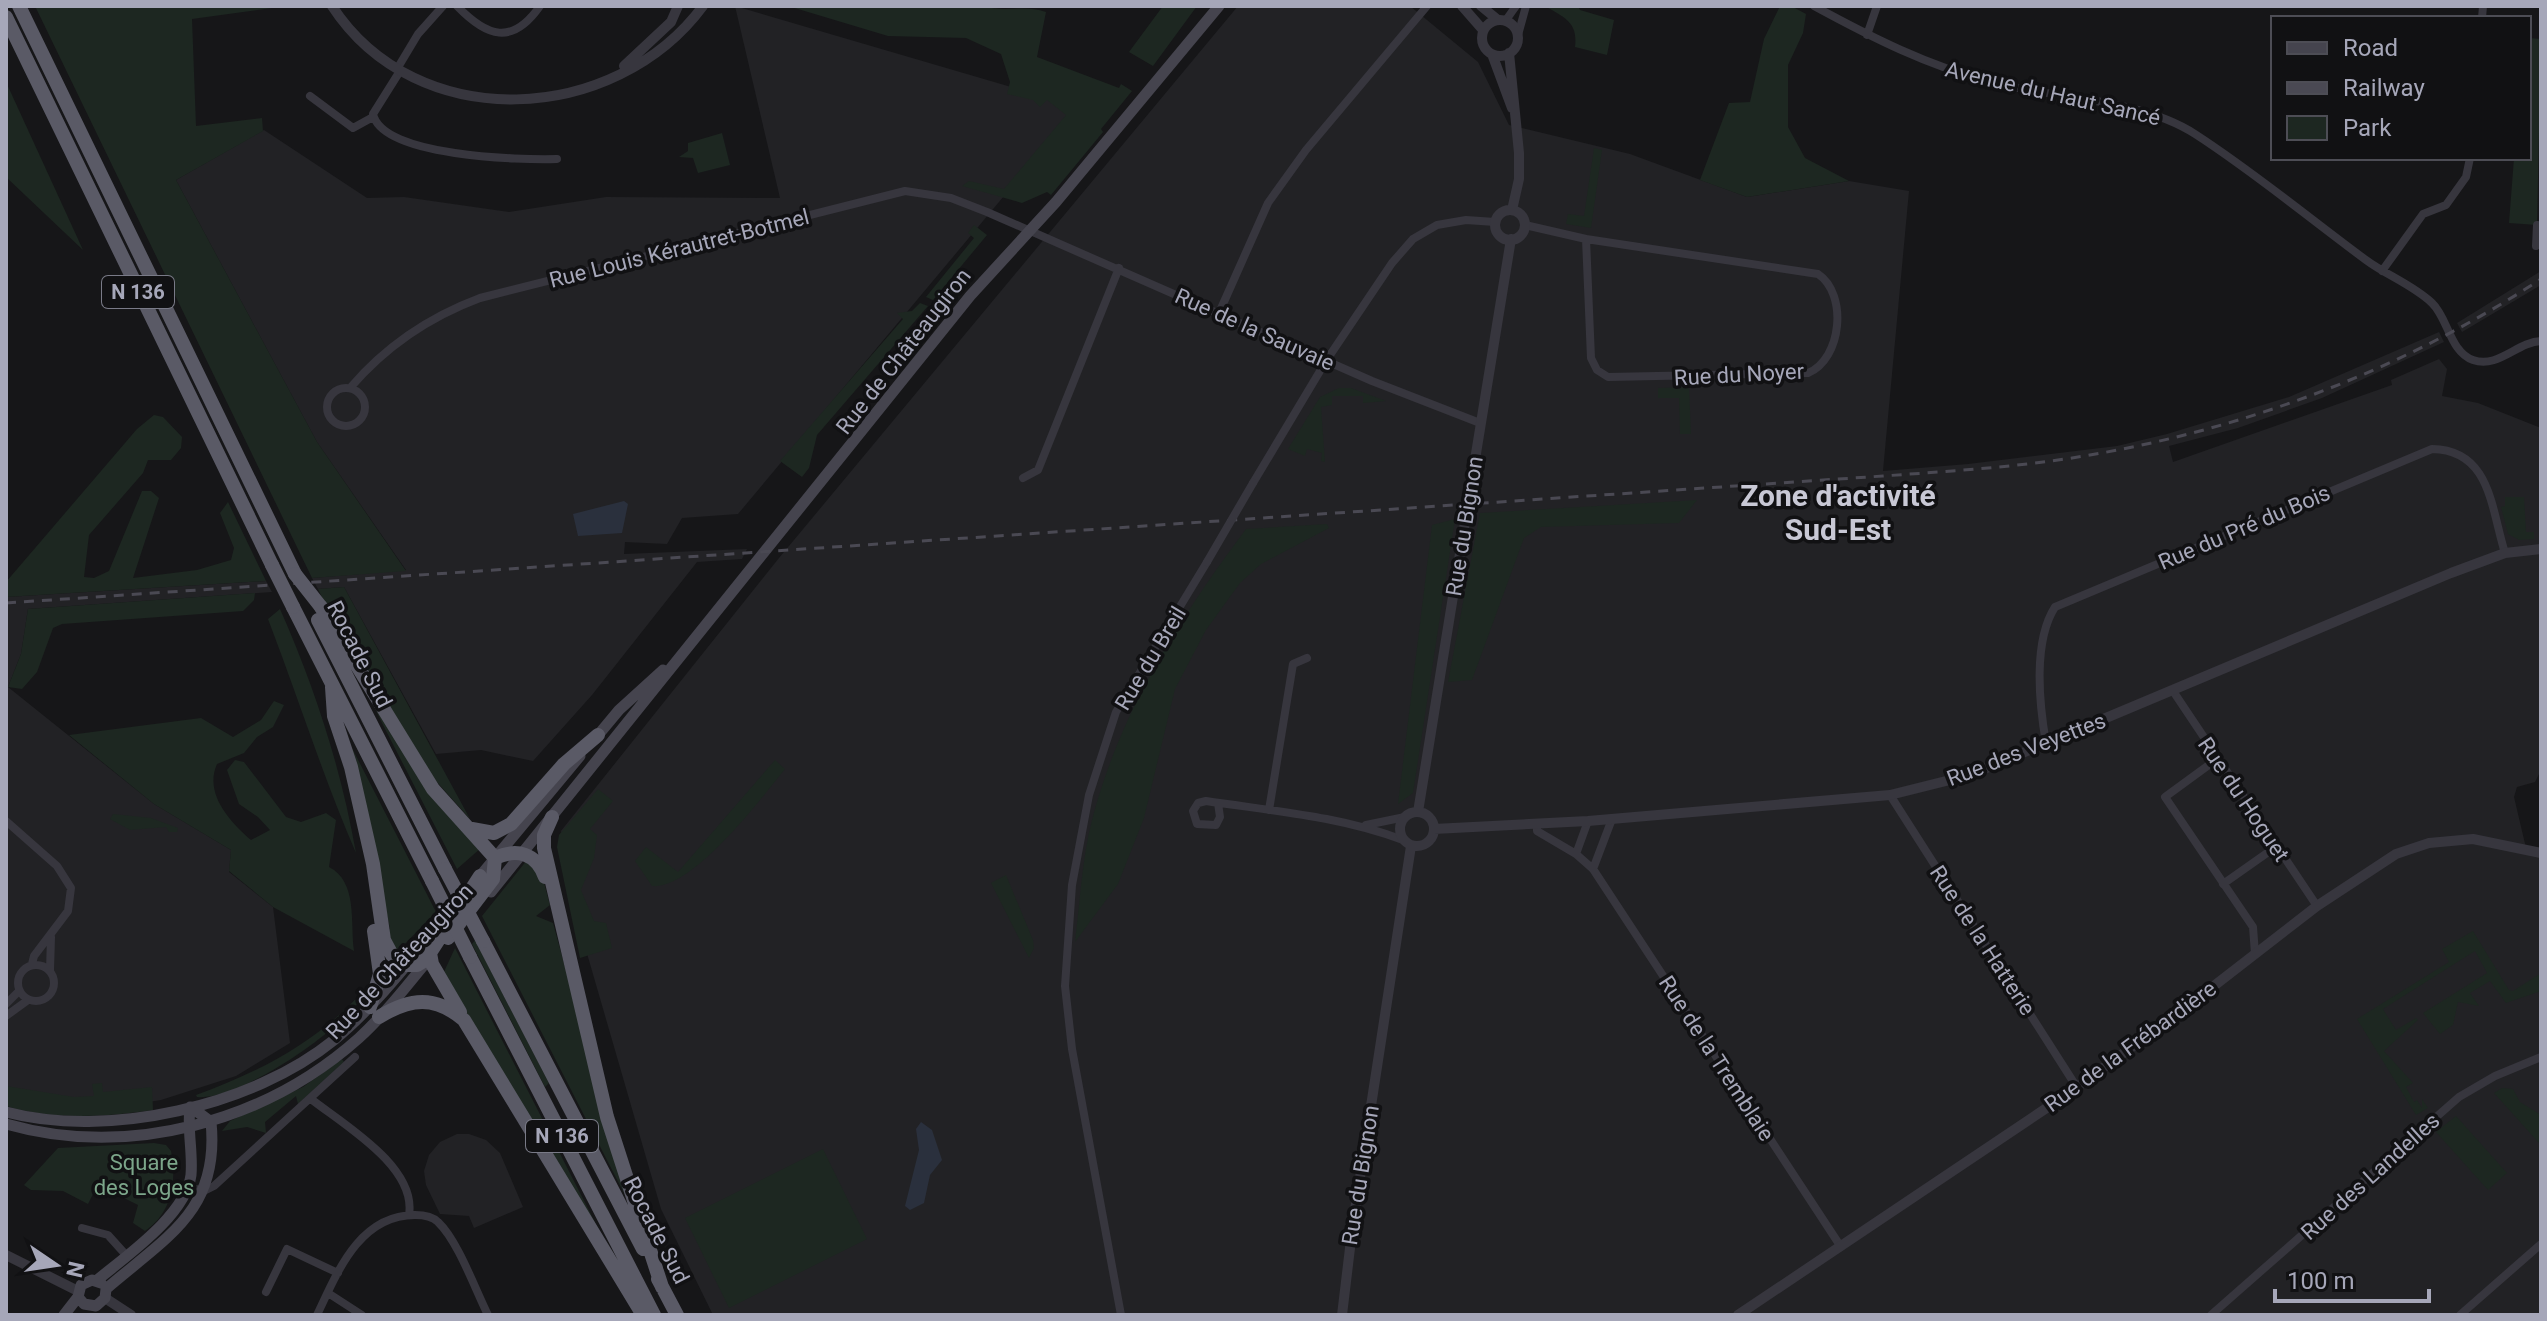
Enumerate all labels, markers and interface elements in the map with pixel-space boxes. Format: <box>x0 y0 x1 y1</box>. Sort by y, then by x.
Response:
legend <box>2271 16 2531 160</box>
text: Road <box>2343 34 2398 62</box>
street label: Avenue du Haut Sancé <box>1943 57 2163 130</box>
text: Railway <box>2343 74 2425 102</box>
text: Park <box>2343 114 2392 142</box>
street label: Rue Louis Kérautret-Botmel <box>547 204 812 293</box>
street label: Rue de Châteaugiron <box>831 263 976 439</box>
road number: N 136 <box>102 276 174 308</box>
street label: Rue de la Sauvaie <box>1171 283 1338 376</box>
street label: Rue du Noyer <box>1673 359 1805 390</box>
street label: Rue du Bignon <box>1441 454 1488 598</box>
district label: Zone d'activité Sud-Est <box>1740 478 1936 547</box>
street label: Rue du Pré du Bois <box>2155 480 2334 575</box>
street label: Rocade Sud <box>322 597 397 712</box>
street label: Rue du Breil <box>1110 602 1191 714</box>
street label: Rue des Veyettes <box>1943 708 2109 791</box>
street label: Rue du Hoguet <box>2193 732 2294 866</box>
street label: Rue de la Hatterie <box>1925 861 2040 1020</box>
street label: Rue de Châteaugiron <box>321 878 478 1044</box>
street label: Rue de la Tremblaie <box>1654 971 1779 1146</box>
street label: Rue de la Frébardière <box>2040 976 2221 1117</box>
street label: Rue du Bignon <box>1337 1103 1384 1247</box>
street label: Rue des Landelles <box>2296 1108 2445 1245</box>
road number: N 136 <box>526 1120 598 1152</box>
park label: Square des Loges <box>94 1150 194 1200</box>
street label: Rocade Sud <box>619 1173 694 1288</box>
north arrow <box>16 1225 96 1305</box>
scale bar <box>2275 1253 2429 1303</box>
text: N <box>61 1259 89 1280</box>
text: 100 m <box>2287 1267 2354 1295</box>

